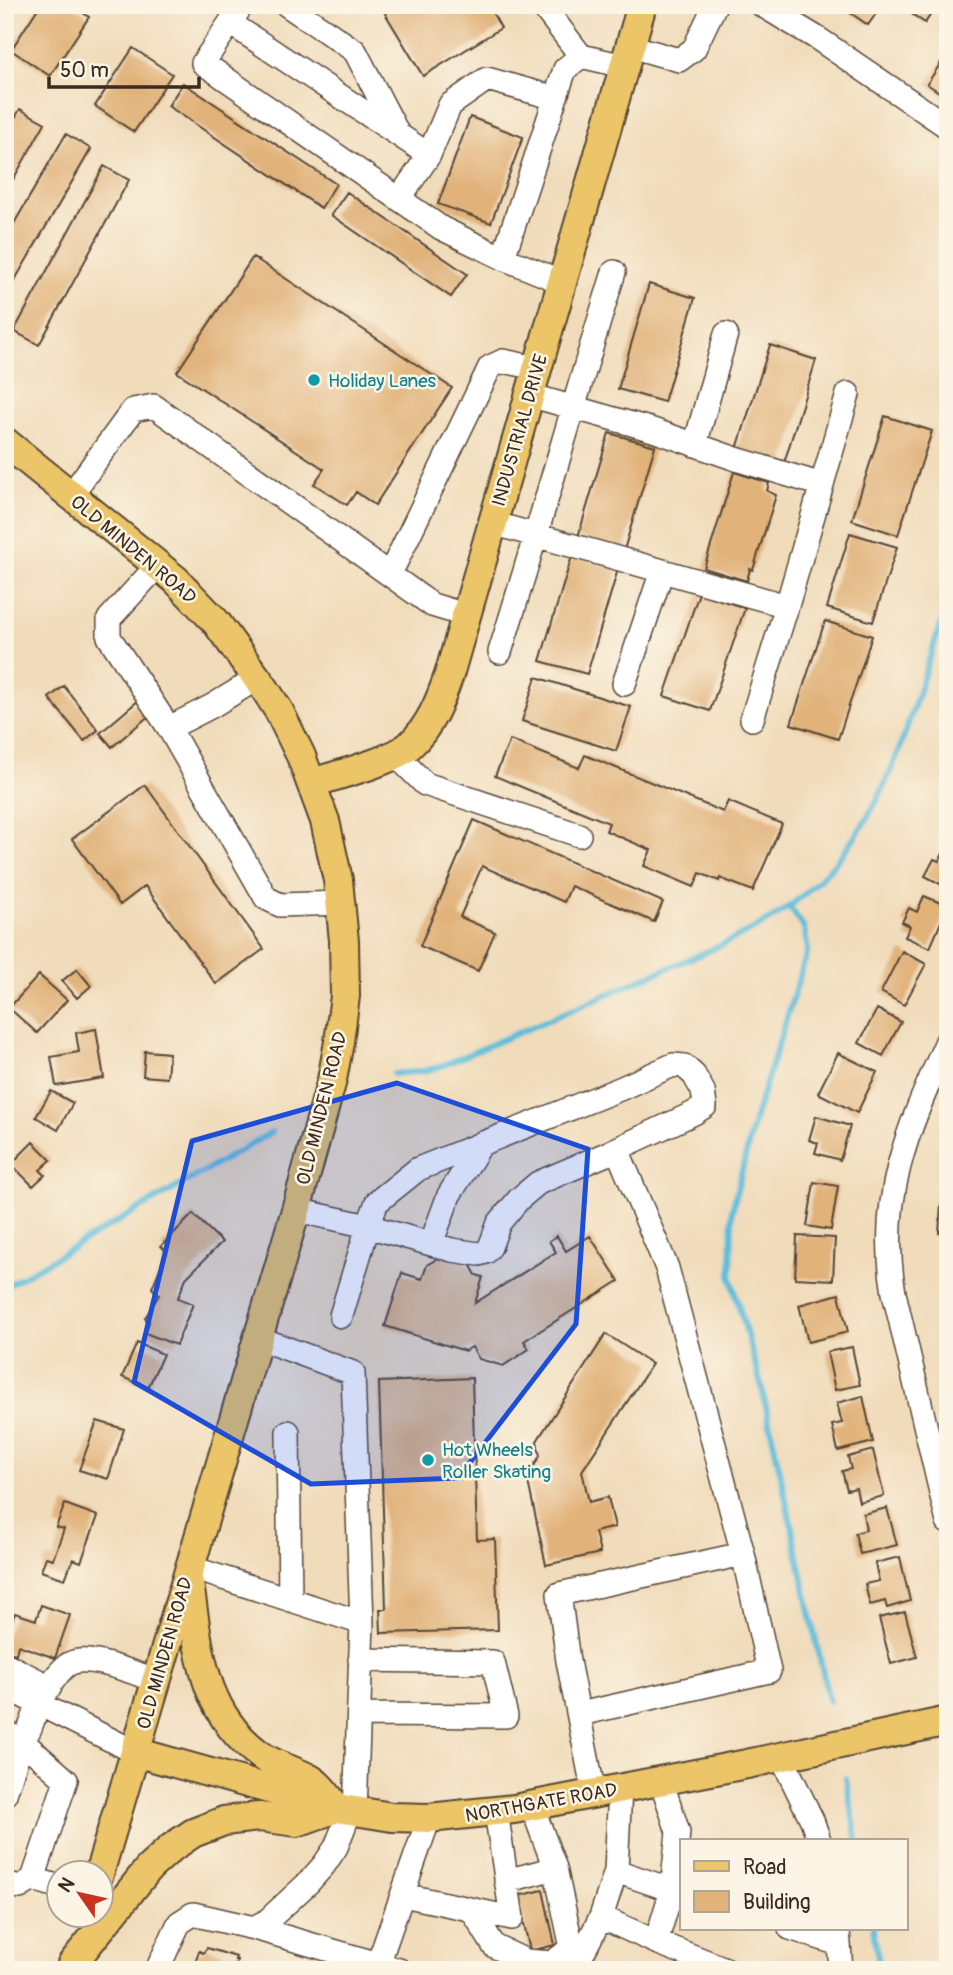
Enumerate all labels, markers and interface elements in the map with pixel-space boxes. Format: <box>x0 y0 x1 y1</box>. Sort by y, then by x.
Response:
scale bar <box>49 46 200 90</box>
text: 50 m <box>60 57 109 84</box>
street label: INDUSTRIAL DRIVE <box>487 351 553 509</box>
place label: Holiday Lanes <box>328 369 437 393</box>
marker: Holiday Lanes <box>306 372 322 388</box>
street label: OLD MINDEN ROAD <box>65 490 201 610</box>
street label: OLD MINDEN ROAD <box>291 1029 353 1187</box>
place label: Hot Wheels Roller Skating <box>442 1438 551 1484</box>
marker: Hot Wheels Roller Skating <box>420 1452 436 1468</box>
street label: OLD MINDEN ROAD <box>132 1574 198 1732</box>
street label: NORTHGATE ROAD <box>463 1778 619 1828</box>
legend <box>680 1839 908 1930</box>
text: Road <box>743 1854 787 1881</box>
north arrow <box>46 1860 116 1930</box>
text: N <box>53 1873 80 1897</box>
text: Building <box>743 1889 810 1916</box>

